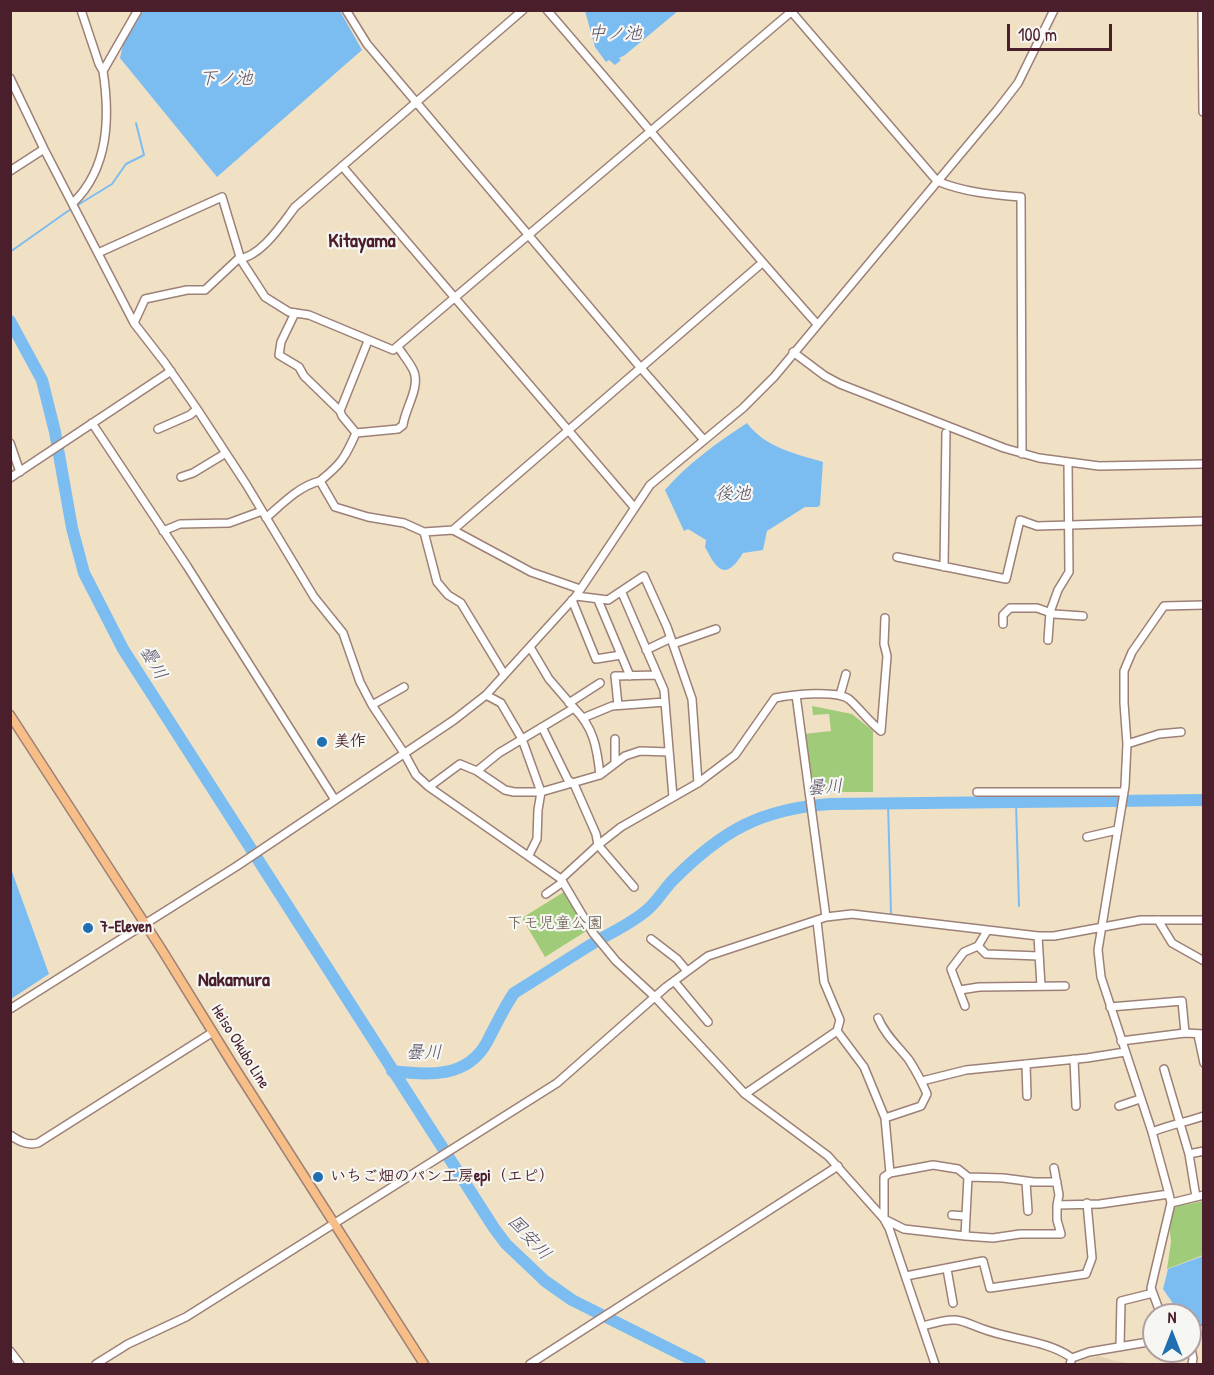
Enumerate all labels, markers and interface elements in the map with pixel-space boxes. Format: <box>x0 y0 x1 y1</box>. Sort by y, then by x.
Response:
scale bar <box>1010 12 1115 50</box>
text: 100 m <box>1018 22 1057 47</box>
water label: 中ノ池 <box>588 23 642 45</box>
water label: 下ノ池 <box>199 68 253 90</box>
district label: Kitayama <box>328 230 396 254</box>
water label: 後池 <box>715 483 751 505</box>
water label: 曇川 <box>135 642 171 684</box>
place label: 美作 <box>334 732 366 752</box>
marker: 美作 <box>315 735 329 749</box>
water label: 曇川 <box>806 776 844 800</box>
park label: 下モ児童公園 <box>507 914 603 934</box>
place label: 7-Eleven <box>100 918 152 938</box>
marker: 7-Eleven <box>81 921 95 935</box>
district label: Nakamura <box>198 969 270 993</box>
street label: Heiso Okubo Line <box>207 1001 273 1093</box>
water label: 曇川 <box>406 1042 442 1064</box>
place label: いちご畑のパン工房epi（エピ） <box>330 1167 555 1187</box>
marker: いちご畑のパン工房epi（エピ） <box>311 1170 325 1184</box>
water label: 国安川 <box>503 1211 555 1265</box>
north arrow <box>1142 1303 1202 1363</box>
text: N <box>1168 1306 1176 1328</box>

